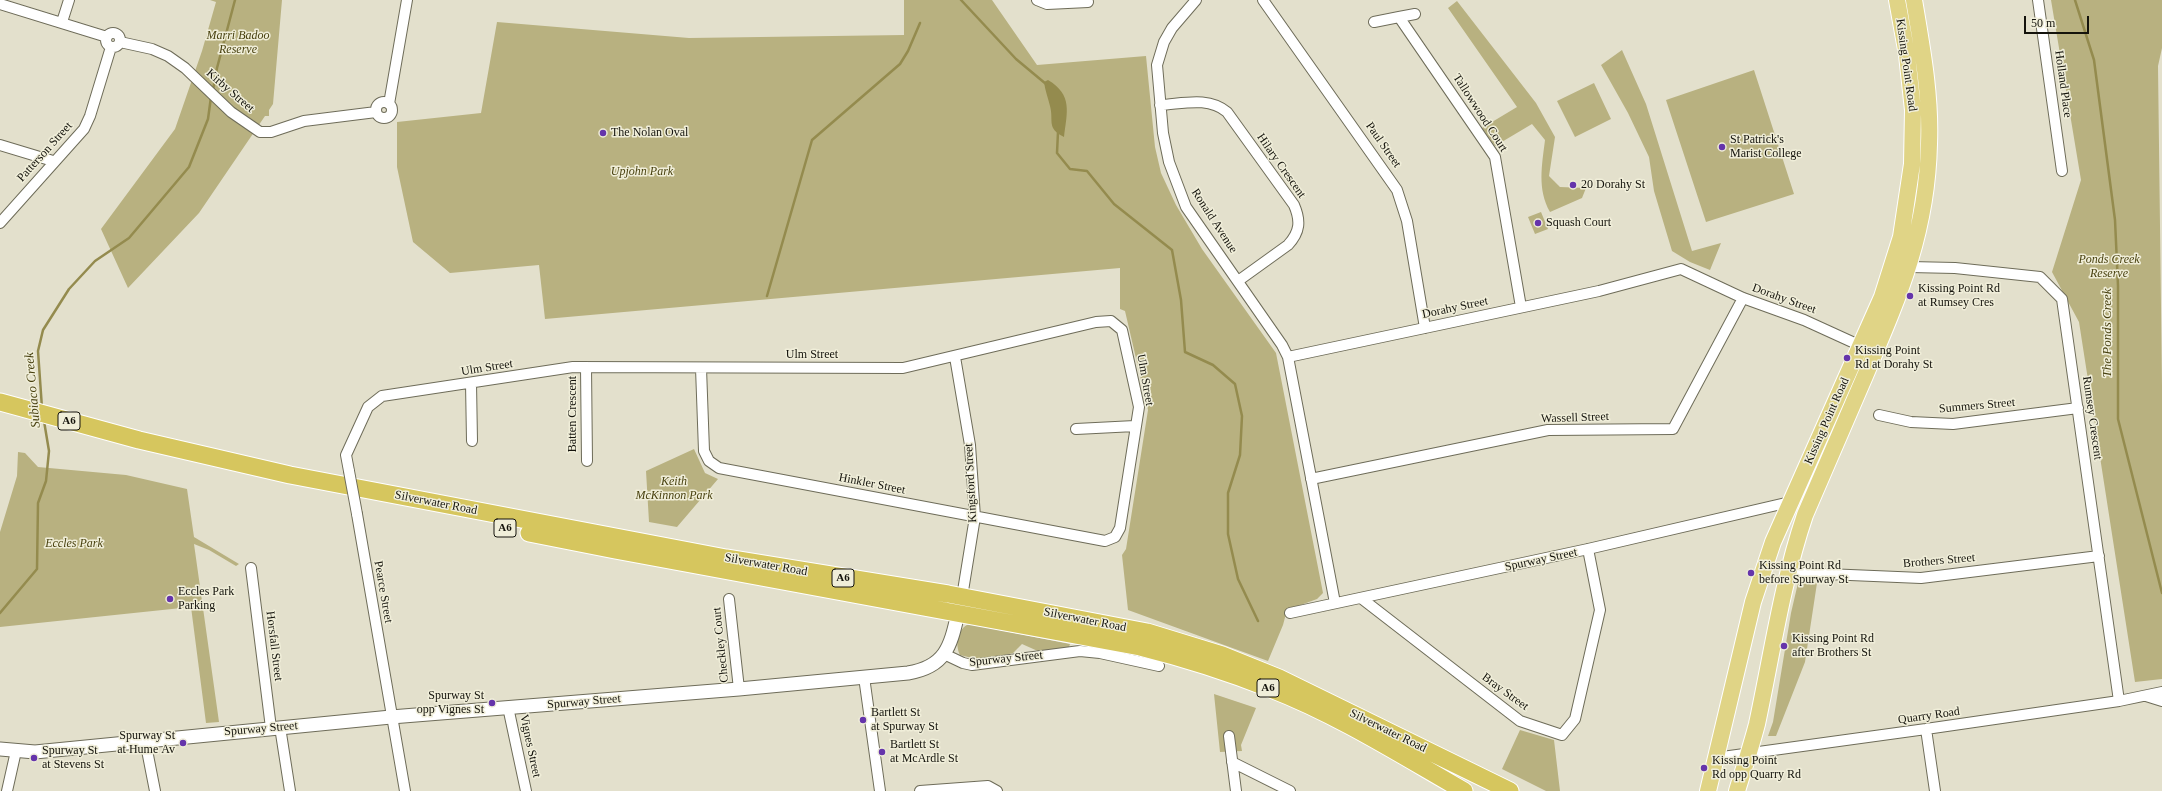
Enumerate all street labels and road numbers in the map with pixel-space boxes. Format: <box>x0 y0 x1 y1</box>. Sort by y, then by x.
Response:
street label: Kissing Point Road <box>1892 18 1920 112</box>
street label: Holland Place <box>2051 50 2075 118</box>
street label: Kirby Street <box>203 66 257 116</box>
street label: Tallowwood Court <box>1449 71 1511 155</box>
street label: Patterson Street <box>14 119 76 185</box>
street label: Paul Street <box>1362 119 1404 171</box>
street label: Hilary Crescent <box>1253 131 1309 201</box>
street label: Ronald Avenue <box>1188 186 1240 256</box>
street label: Dorahy Street <box>1750 281 1818 317</box>
street label: Dorahy Street <box>1421 294 1489 322</box>
street label: Ulm Street <box>786 348 838 362</box>
street label: Ulm Street <box>1133 353 1157 407</box>
street label: Ulm Street <box>460 357 514 379</box>
street label: Kissing Point Road <box>1801 375 1853 467</box>
street label: Rumsey Crescent <box>2079 375 2105 461</box>
street label: Batten Crescent <box>566 376 580 452</box>
street label: Summers Street <box>1938 396 2016 416</box>
street label: Wassell Street <box>1541 410 1609 426</box>
road number: A6 <box>58 412 80 430</box>
street label: Kingsford Street <box>962 443 980 523</box>
street label: Hinkler Street <box>837 470 907 498</box>
street label: Silverwater Road <box>394 488 478 518</box>
road number: A6 <box>494 519 516 537</box>
street label: Spurway Street <box>1503 545 1579 575</box>
street label: Silverwater Road <box>724 551 808 579</box>
street label: Brothers Street <box>1902 551 1976 571</box>
street label: Pearce Street <box>370 560 396 624</box>
road number: A6 <box>832 569 854 587</box>
street label: Silverwater Road <box>1043 605 1127 635</box>
street label: Checkley Court <box>710 607 732 683</box>
street label: Horsfall Street <box>263 610 285 682</box>
street label: Spurway Street <box>969 648 1043 670</box>
street label: Bray Street <box>1479 670 1531 714</box>
road number: A6 <box>1257 679 1279 697</box>
street label: Spurway Street <box>547 692 621 712</box>
street label: Quarry Road <box>1897 705 1961 727</box>
street label: Silverwater Road <box>1347 706 1429 756</box>
street label: Vignes Street <box>516 713 544 779</box>
street label: Spurway Street <box>224 719 298 739</box>

